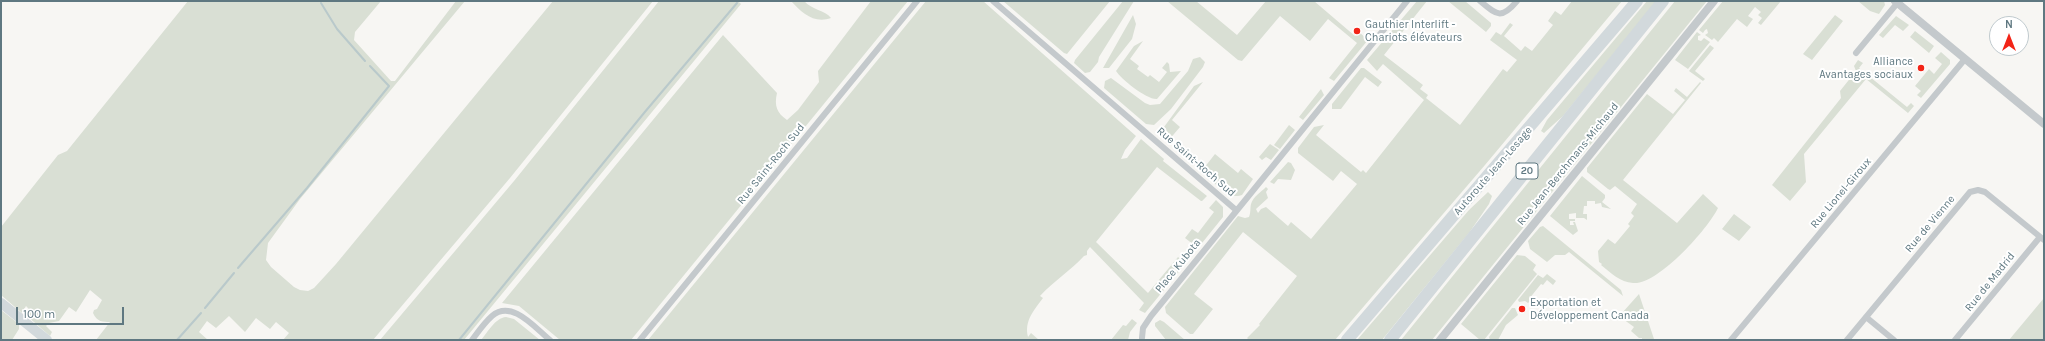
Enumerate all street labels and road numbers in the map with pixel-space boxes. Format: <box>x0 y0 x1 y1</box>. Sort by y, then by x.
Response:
street label: Rue Jean-Berchmans-Michaud <box>1514 100 1622 228</box>
street label: Rue Saint-Roch Sud <box>734 121 808 207</box>
street label: Rue Saint-Roch Sud <box>1154 124 1238 200</box>
street label: Autoroute Jean-Lesage <box>1451 124 1535 218</box>
street label: Rue Lionel-Giroux <box>1808 155 1874 231</box>
road number: 20 <box>1516 163 1538 179</box>
street label: Rue de Vienne <box>1902 193 1958 255</box>
street label: Place Kubota <box>1152 237 1204 295</box>
street label: Rue de Madrid <box>1962 250 2018 314</box>

